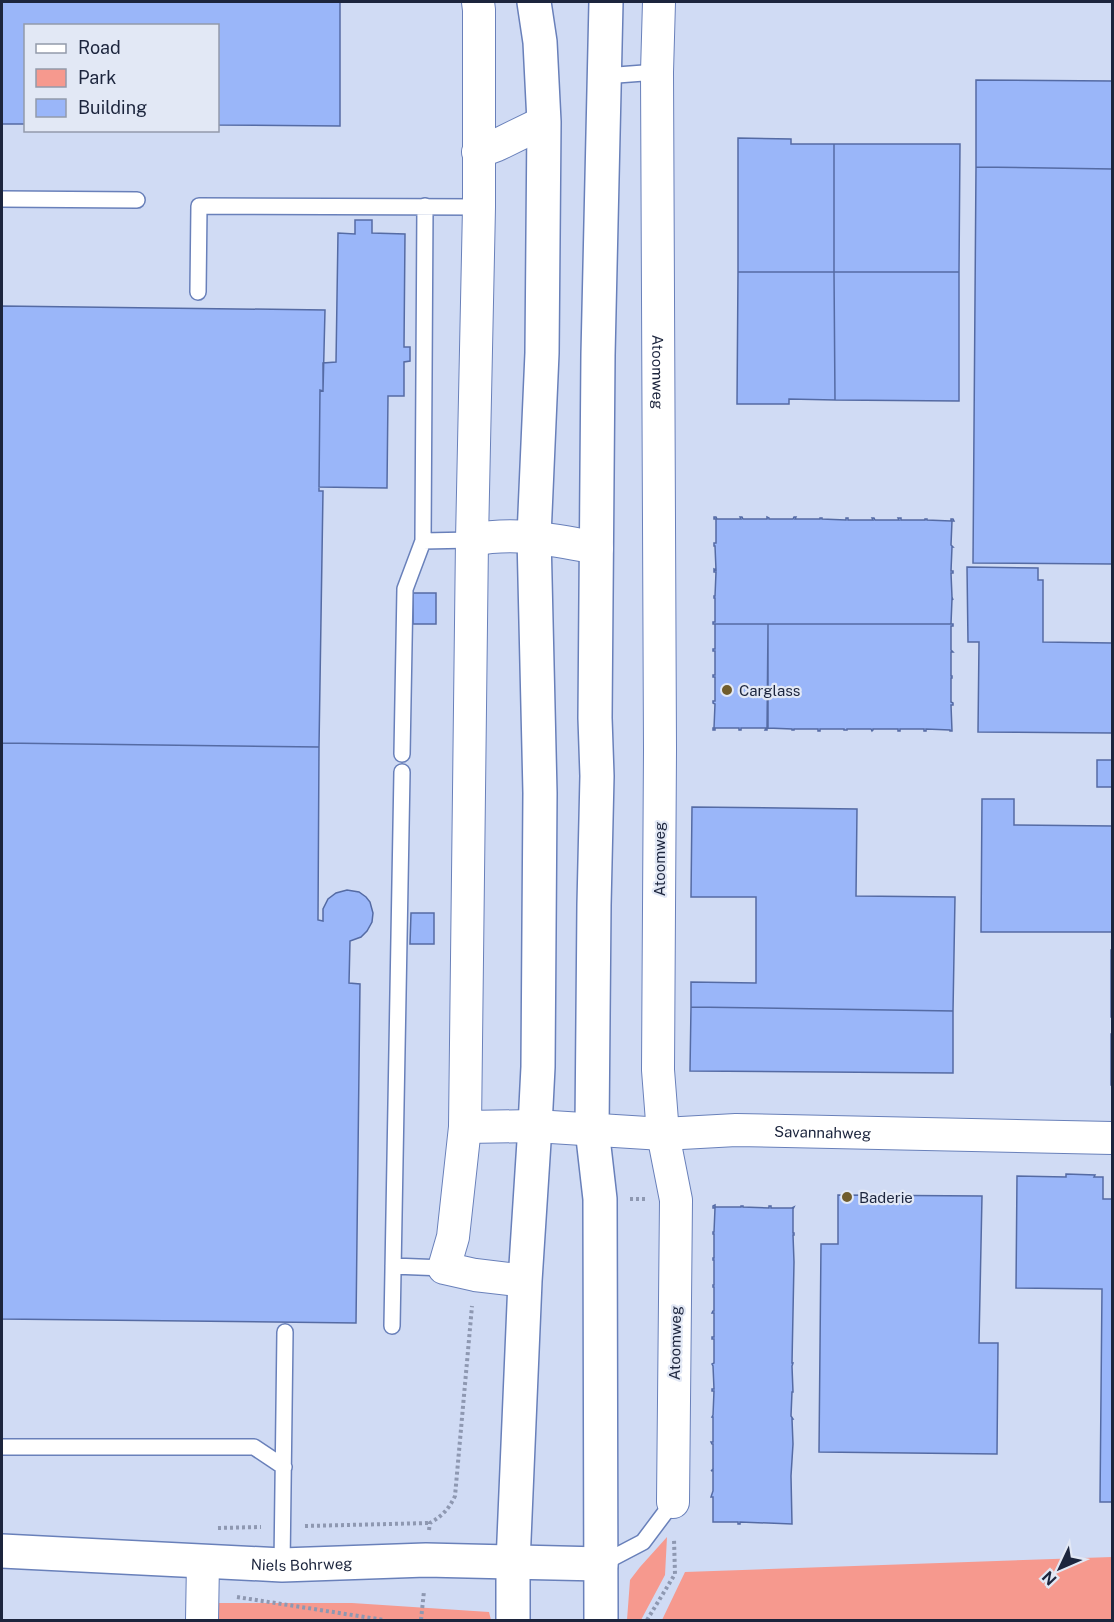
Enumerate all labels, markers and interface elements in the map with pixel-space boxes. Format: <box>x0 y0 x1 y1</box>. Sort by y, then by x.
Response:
legend <box>24 24 219 132</box>
text: Road <box>78 37 121 58</box>
text: Park <box>78 67 116 88</box>
text: Building <box>78 97 147 118</box>
street label: Atoomweg <box>650 335 667 409</box>
place label: Carglass <box>739 682 800 699</box>
marker: Carglass <box>720 683 734 697</box>
street label: Atoomweg <box>651 822 668 896</box>
street label: Savannahweg <box>774 1122 871 1141</box>
place label: Baderie <box>859 1189 913 1206</box>
marker: Baderie <box>840 1190 854 1204</box>
street label: Atoomweg <box>666 1306 684 1380</box>
north arrow <box>1030 1538 1090 1598</box>
street label: Niels Bohrweg <box>250 1554 353 1574</box>
text: N <box>1038 1567 1061 1589</box>

